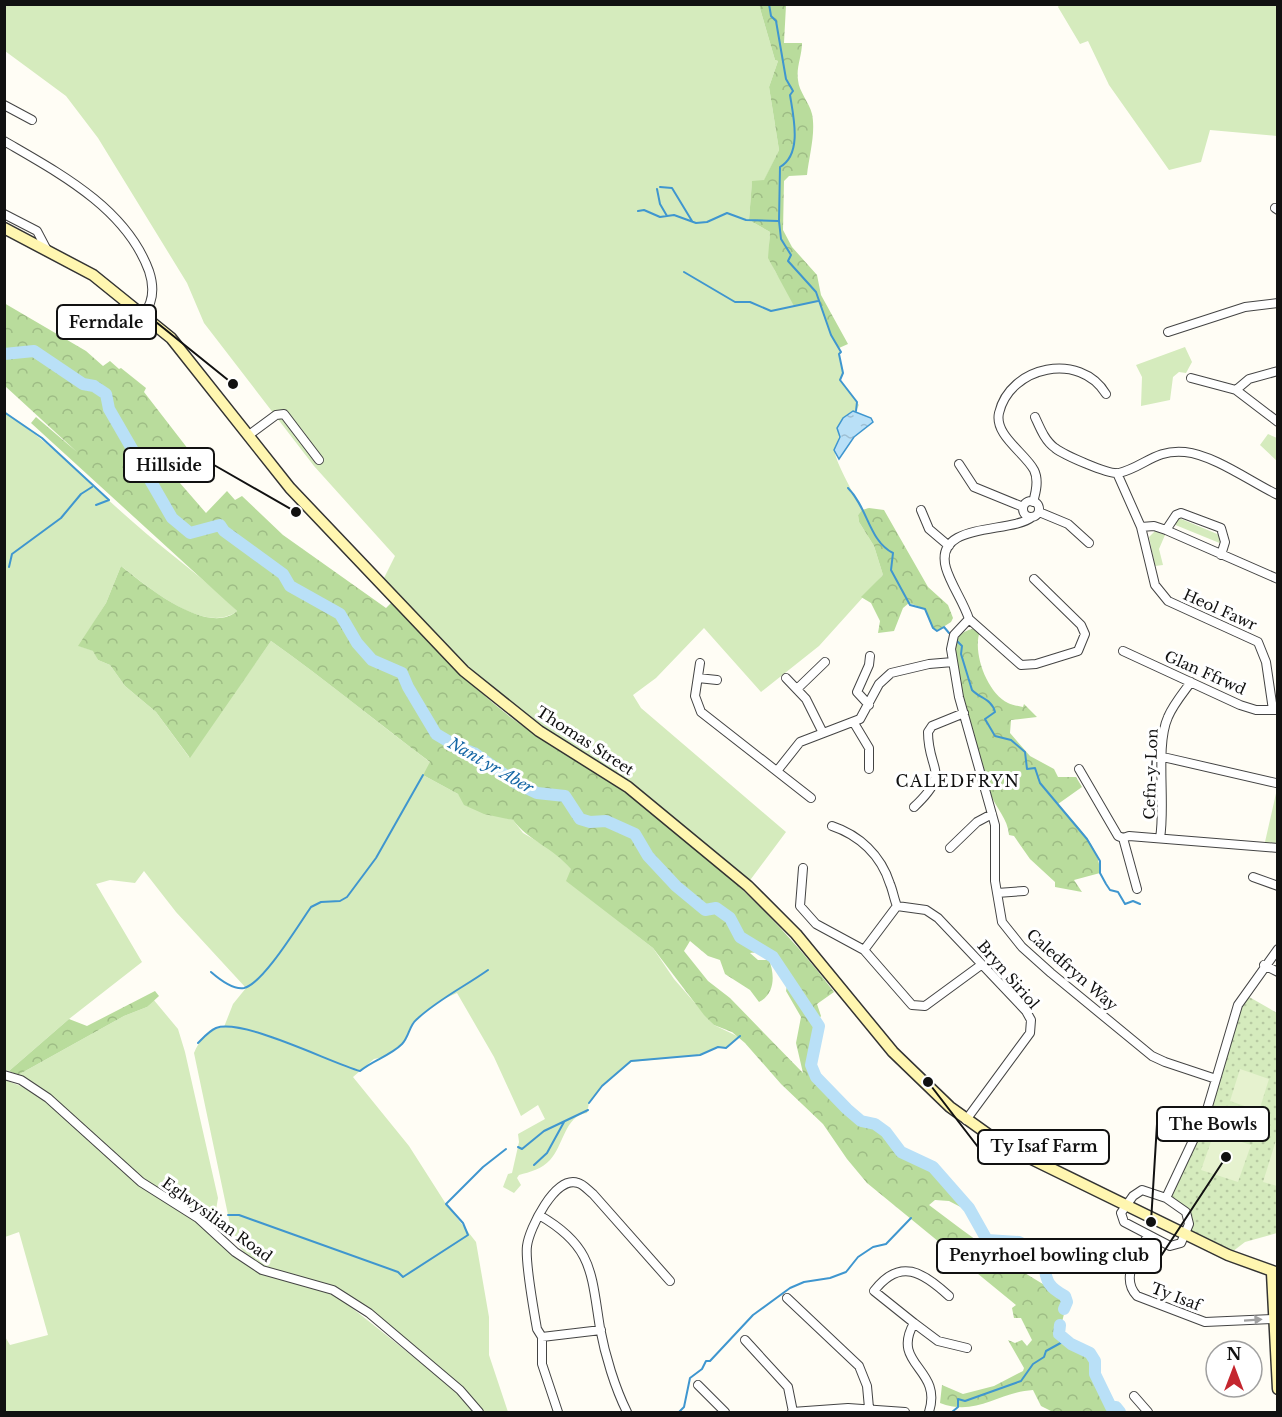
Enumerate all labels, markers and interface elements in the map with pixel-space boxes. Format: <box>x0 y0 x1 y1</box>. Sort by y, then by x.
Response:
callout: Ferndale <box>57 305 156 339</box>
text: Ferndale <box>69 312 143 332</box>
callout: Hillside <box>124 448 214 482</box>
text: Hillside <box>136 455 202 475</box>
street label: Heol Fawr <box>1180 585 1261 635</box>
street label: Glan Ffrwd <box>1162 646 1249 699</box>
street label: Thomas Street <box>533 702 638 779</box>
street label: Cefn-y-Lon <box>1139 728 1162 820</box>
water label: Nant yr Aber <box>444 732 538 798</box>
district label: CALEDFRYN <box>896 771 1020 791</box>
street label: Caledfryn Way <box>1023 925 1122 1015</box>
street label: Bryn Siriol <box>973 936 1043 1013</box>
callout: The Bowls <box>1157 1107 1269 1141</box>
text: The Bowls <box>1169 1114 1257 1134</box>
callout: Ty Isaf Farm <box>978 1130 1109 1164</box>
text: Ty Isaf Farm <box>990 1136 1098 1156</box>
street label: Eglwysilian Road <box>158 1173 276 1266</box>
callout: Penyrhoel bowling club <box>937 1239 1161 1273</box>
text: Penyrhoel bowling club <box>949 1245 1149 1265</box>
street label: Ty Isaf <box>1149 1278 1206 1315</box>
one-way arrow <box>1244 1315 1263 1325</box>
north arrow <box>1204 1339 1264 1399</box>
text: N <box>1226 1344 1242 1364</box>

